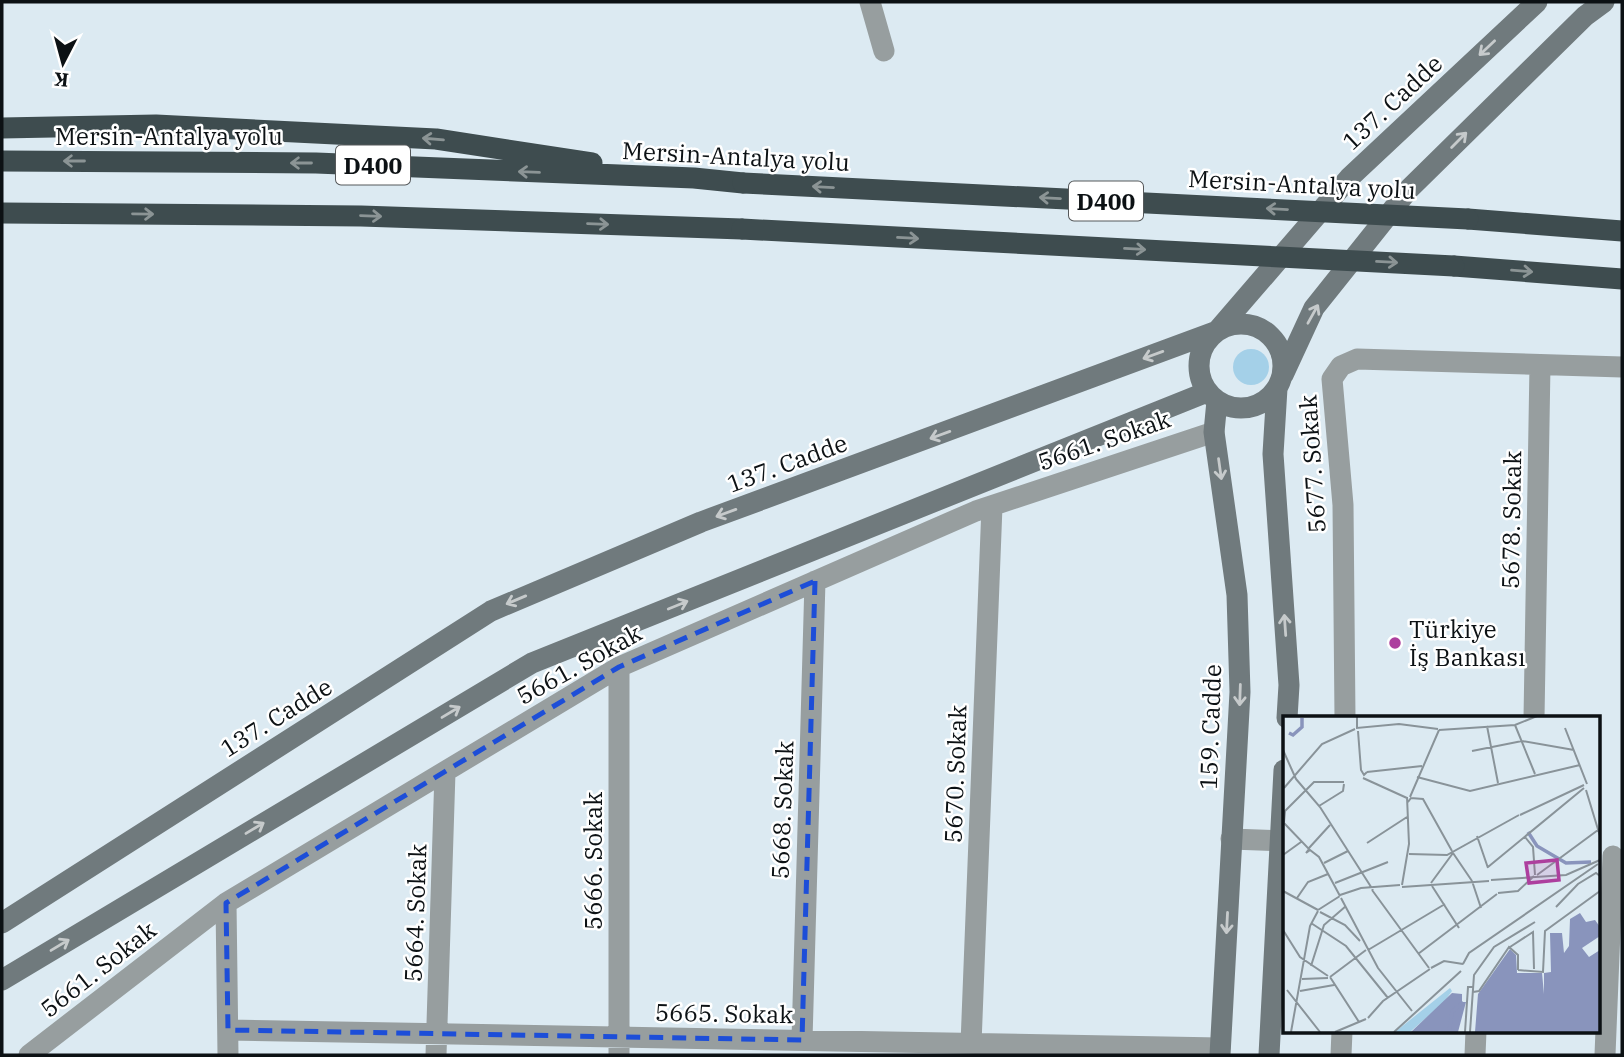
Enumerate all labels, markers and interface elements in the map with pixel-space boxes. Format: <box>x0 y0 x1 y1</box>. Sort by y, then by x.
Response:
north arrow <box>28 28 98 98</box>
one-way arrow <box>1479 40 1496 57</box>
street label: 137. Cadde <box>1335 47 1449 157</box>
text: K <box>52 67 70 93</box>
street label: Mersin-Antalya yolu <box>55 120 283 152</box>
one-way arrow <box>422 132 445 145</box>
one-way arrow <box>1450 132 1467 149</box>
street label: Mersin-Antalya yolu <box>621 134 851 178</box>
road number: D400 <box>336 146 410 184</box>
one-way arrow <box>62 155 85 168</box>
one-way arrow <box>290 156 313 170</box>
street label: Mersin-Antalya yolu <box>1187 162 1417 206</box>
one-way arrow <box>517 165 540 178</box>
one-way arrow <box>811 180 834 193</box>
road number: D400 <box>1069 182 1143 220</box>
one-way arrow <box>1039 192 1062 205</box>
one-way arrow <box>1266 203 1289 216</box>
one-way arrow <box>132 207 155 221</box>
one-way arrow <box>359 210 382 223</box>
one-way arrow <box>587 218 610 231</box>
one-way arrow <box>896 231 919 244</box>
one-way arrow <box>1123 243 1146 256</box>
one-way arrow <box>1375 256 1398 269</box>
one-way arrow <box>1510 265 1533 278</box>
one-way arrow <box>1306 304 1320 324</box>
one-way arrow <box>1142 349 1164 362</box>
street label: 5677. Sokak <box>1291 394 1333 534</box>
street label: 5661. Sokak <box>1033 402 1175 478</box>
street label: 137. Cadde <box>722 426 852 500</box>
one-way arrow <box>930 430 952 442</box>
street label: 5678. Sokak <box>1494 451 1528 589</box>
one-way arrow <box>1213 457 1226 480</box>
one-way arrow <box>716 507 738 520</box>
one-way arrow <box>506 594 528 607</box>
one-way arrow <box>667 597 689 610</box>
place label: Türkiye İş Bankası <box>1409 613 1526 673</box>
one-way arrow <box>1278 614 1291 637</box>
street label: 5661. Sokak <box>511 616 647 712</box>
marker: Türkiye İş Bankası <box>1387 635 1403 651</box>
street label: 159. Cadde <box>1192 664 1228 790</box>
street label: 137. Cadde <box>214 670 338 764</box>
one-way arrow <box>1233 684 1246 707</box>
one-way arrow <box>440 704 460 718</box>
street label: 5670. Sokak <box>937 704 973 844</box>
inset map <box>1283 716 1600 1032</box>
street label: 5668. Sokak <box>764 740 800 880</box>
street label: 5666. Sokak <box>577 792 609 930</box>
one-way arrow <box>245 820 265 834</box>
street label: 5664. Sokak <box>397 843 433 983</box>
one-way arrow <box>1220 911 1233 934</box>
street label: 5661. Sokak <box>34 914 162 1024</box>
one-way arrow <box>50 937 70 951</box>
street label: 5665. Sokak <box>655 996 793 1030</box>

